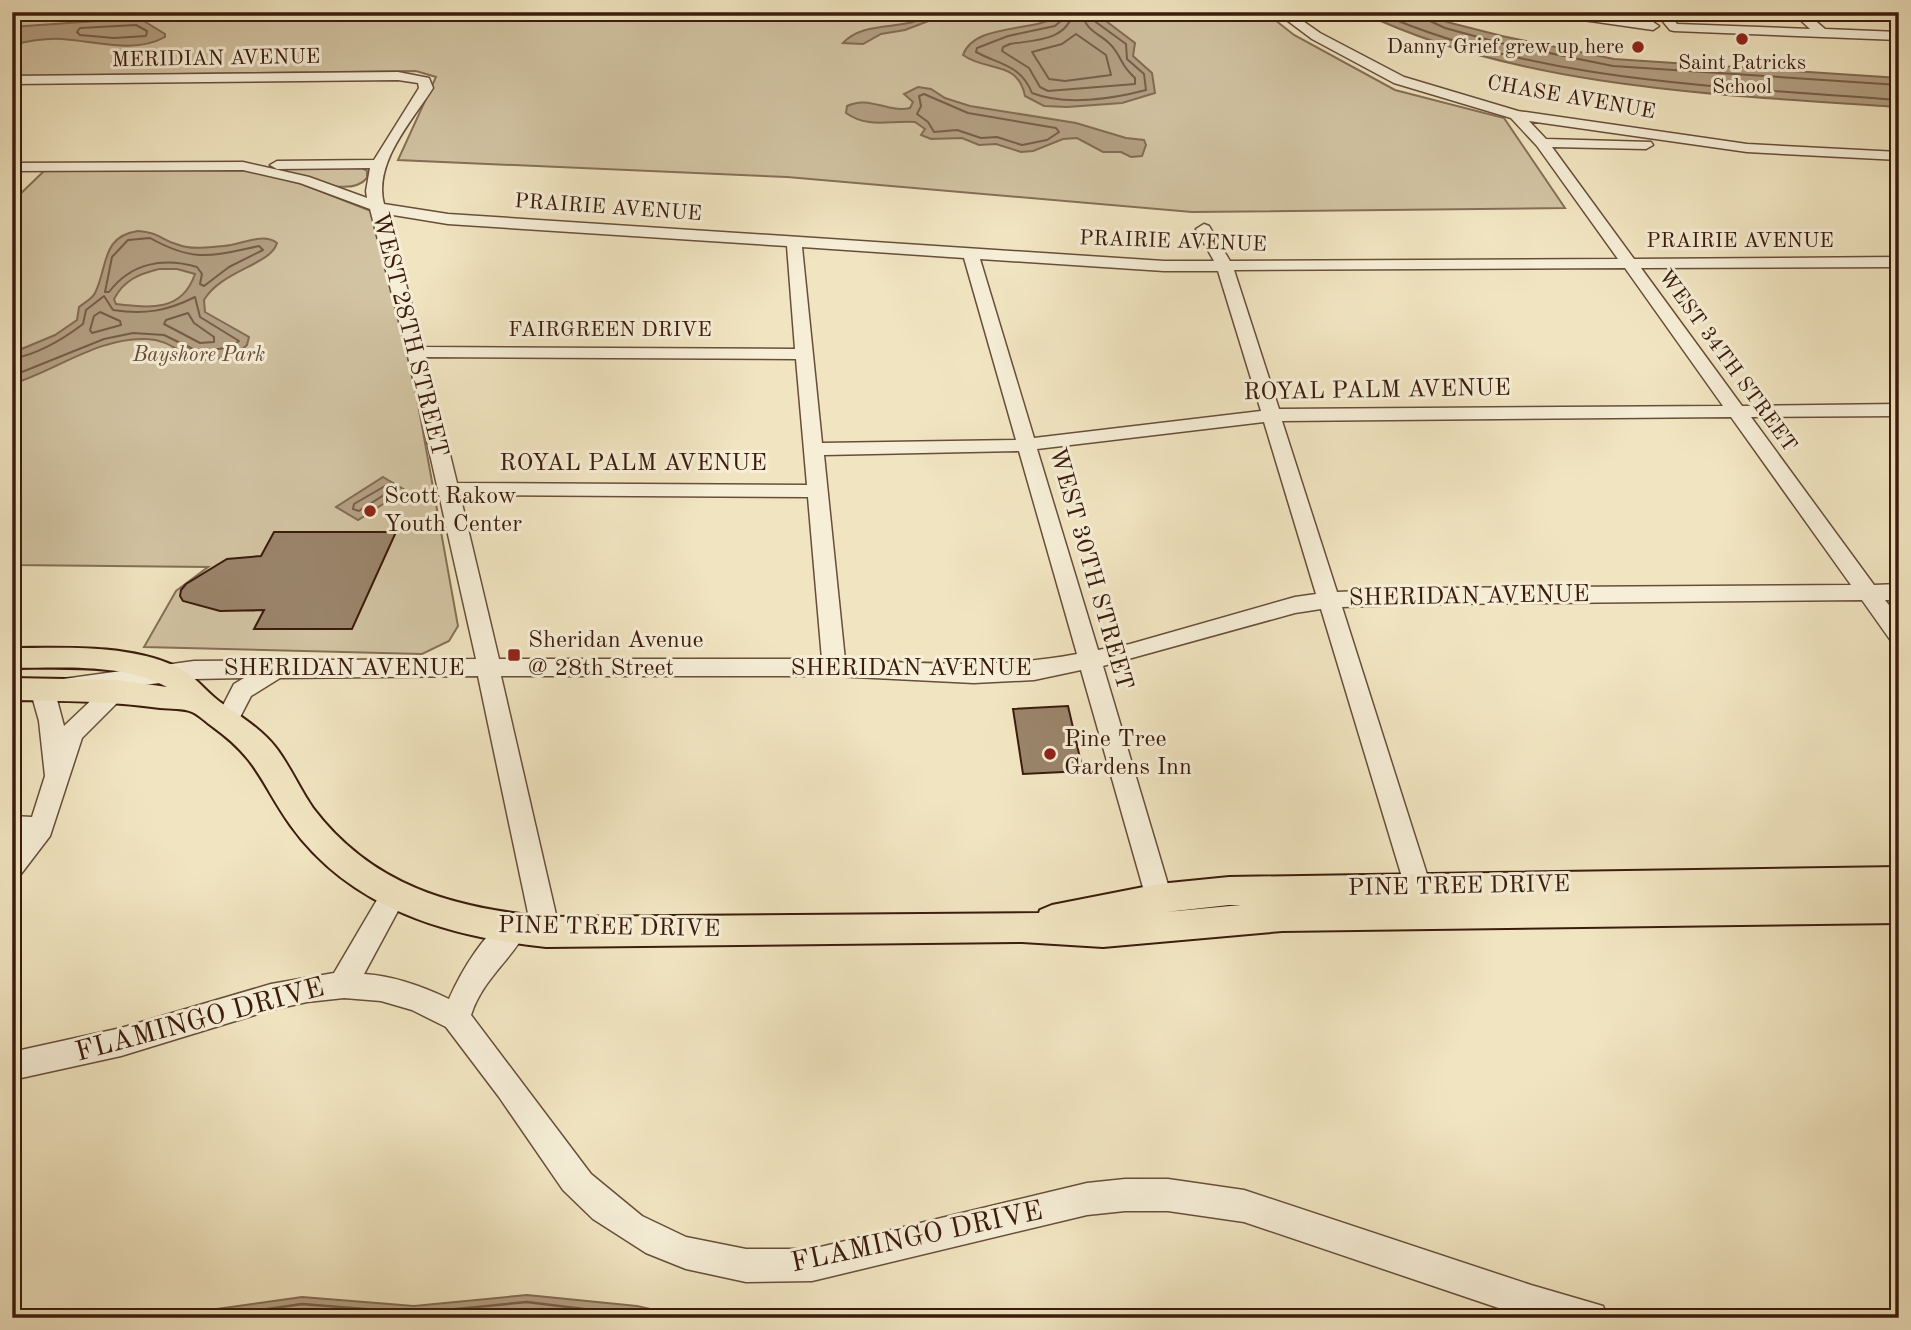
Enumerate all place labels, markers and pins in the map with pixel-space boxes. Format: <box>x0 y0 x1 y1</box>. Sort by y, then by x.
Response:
marker: Saint Patricks School <box>1734 31 1750 47</box>
place label: Danny Grief grew up here <box>1387 37 1624 58</box>
marker: Danny Grief grew up here <box>1630 39 1646 55</box>
place label: Saint Patricks School <box>1678 53 1806 98</box>
place label: Scott Rakow Youth Center <box>384 485 522 537</box>
marker: Scott Rakow Youth Center <box>362 503 378 519</box>
place label: Sheridan Avenue @ 28th Street <box>528 629 704 681</box>
marker: Sheridan Avenue @ 28th Street <box>506 647 522 663</box>
place label: Pine Tree Gardens Inn <box>1064 728 1192 780</box>
marker: Pine Tree Gardens Inn <box>1042 746 1058 762</box>

